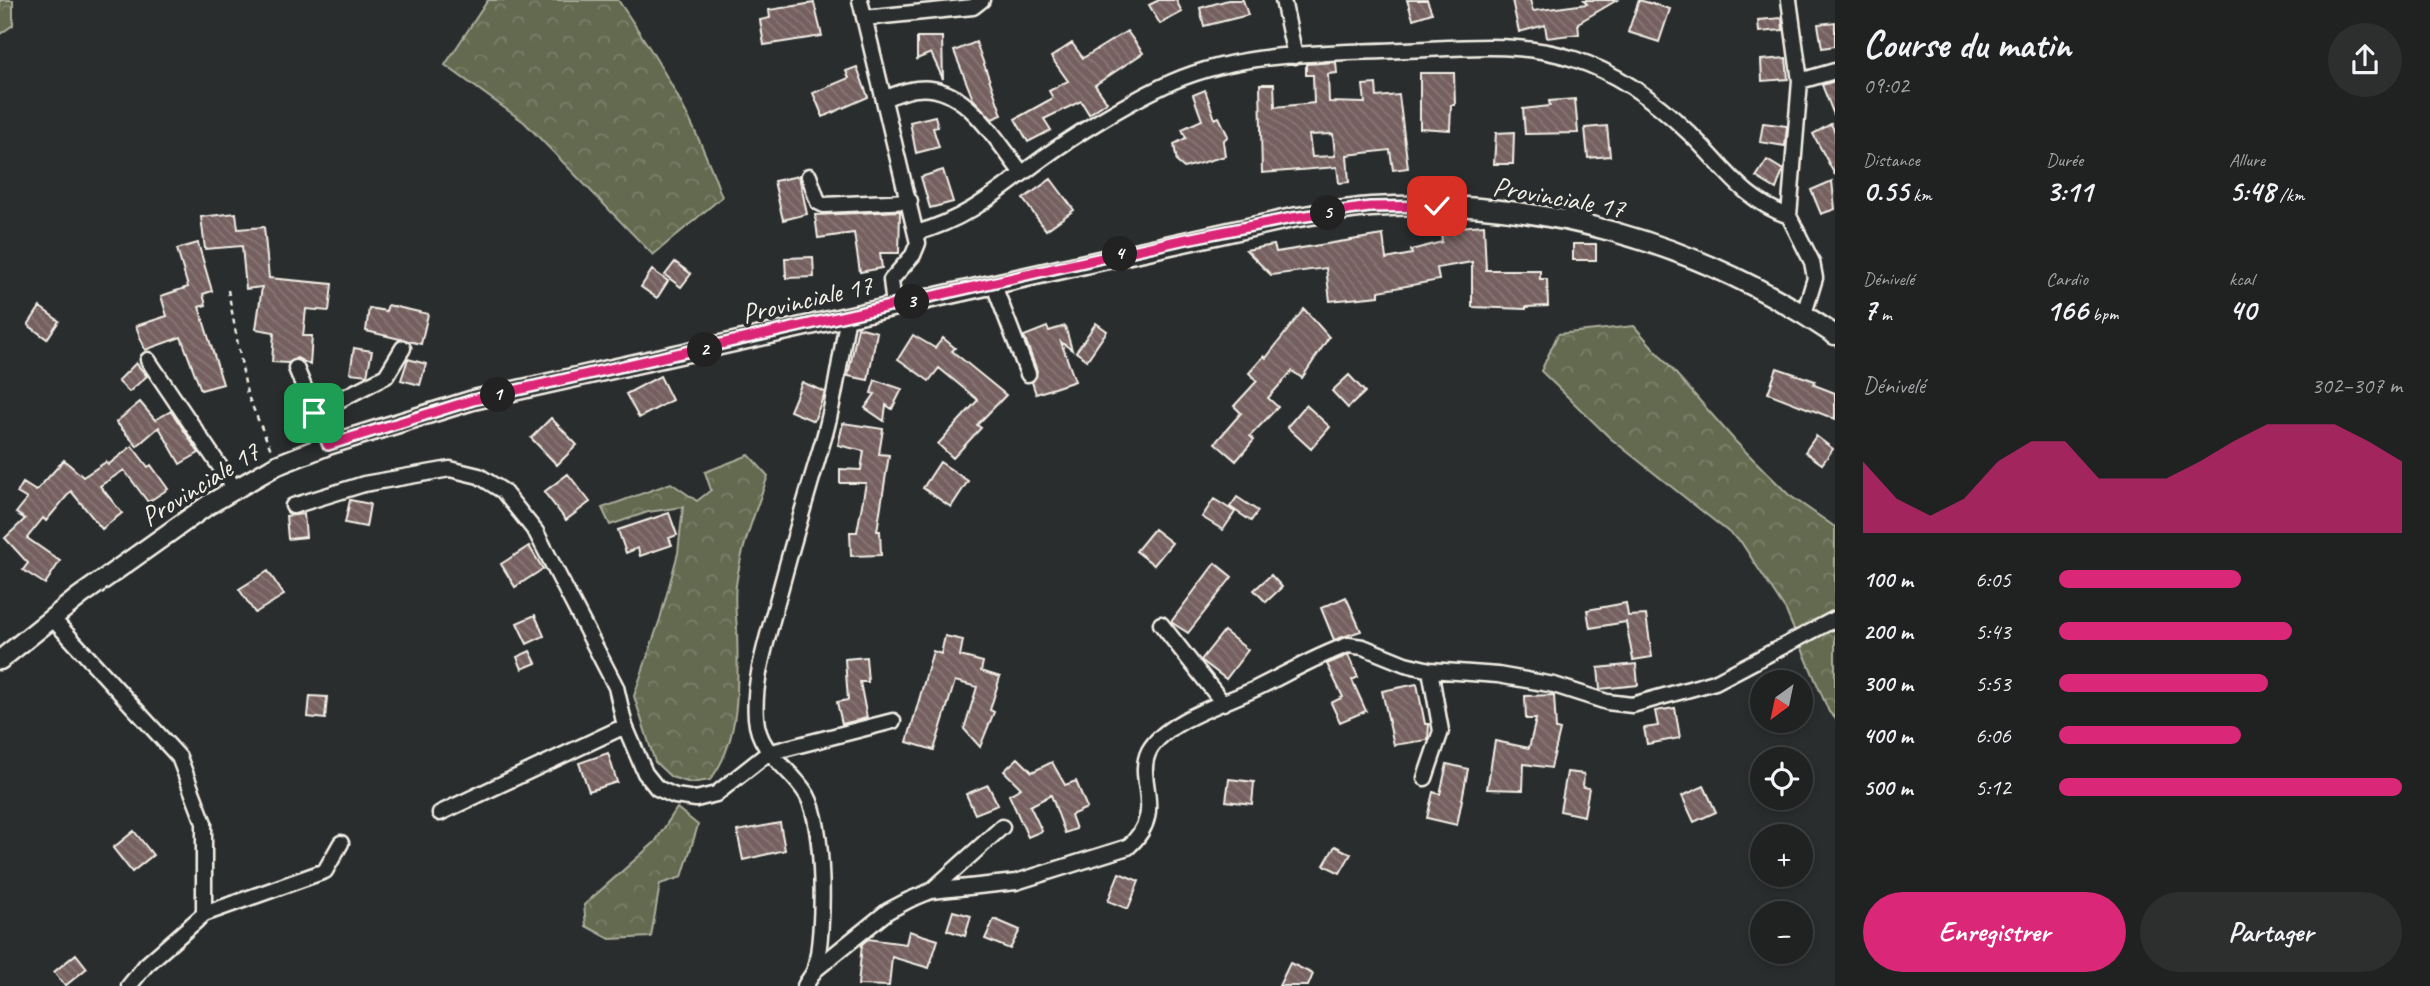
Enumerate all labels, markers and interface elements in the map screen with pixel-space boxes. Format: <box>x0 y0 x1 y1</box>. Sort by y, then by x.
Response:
text: Course du matin <box>1863 21 2071 68</box>
button: share <box>2328 23 2402 97</box>
text: 09:02 <box>1863 71 1909 100</box>
text: Distance <box>1863 148 1920 172</box>
text: Durée <box>2046 148 2083 172</box>
text: Allure <box>2229 148 2265 172</box>
street label: Provinciale 17 <box>1490 168 1629 226</box>
text: 0.55 <box>1863 172 1908 210</box>
text: 3:11 <box>2046 172 2092 210</box>
text: 5:48 <box>2229 172 2275 210</box>
pin <box>1407 176 1467 236</box>
text: km <box>1908 183 1932 207</box>
text: /km <box>2275 183 2304 207</box>
icon: check <box>1418 187 1456 225</box>
pin: 5 <box>1310 196 1346 230</box>
text: 5 <box>1323 200 1332 224</box>
pin: 4 <box>1102 236 1138 272</box>
text: 4 <box>1115 241 1124 265</box>
street label: Provinciale 17 <box>738 267 877 331</box>
text: Dénivelé <box>1863 267 1914 291</box>
text: Cardio <box>2046 267 2088 291</box>
text: kcal <box>2229 267 2254 291</box>
pin: 3 <box>894 284 930 320</box>
text: 3 <box>907 289 916 313</box>
text: 7 <box>1863 291 1876 329</box>
text: 166 <box>2046 291 2088 329</box>
text: 40 <box>2229 291 2256 329</box>
text: m <box>1876 302 1892 326</box>
text: bpm <box>2088 302 2118 326</box>
pin: 2 <box>688 332 722 368</box>
text: 2 <box>700 337 709 361</box>
text: Dénivelé <box>1863 371 1925 400</box>
text: 302–307 m <box>2311 371 2402 400</box>
pin: 1 <box>480 378 516 412</box>
text: 1 <box>493 382 502 406</box>
pin <box>284 383 344 443</box>
icon: arrive <box>295 394 333 432</box>
street label: Provinciale 17 <box>134 433 267 534</box>
text: 100 m <box>1863 565 1913 594</box>
text: 6:05 <box>1975 565 2011 594</box>
text: 200 m <box>1863 617 1913 646</box>
text: 5:43 <box>1975 617 2011 646</box>
text: 300 m <box>1863 669 1913 698</box>
text: 5:53 <box>1975 669 2011 698</box>
north arrow <box>1750 670 1813 733</box>
map controls <box>1750 670 1813 964</box>
text: 400 m <box>1863 721 1913 750</box>
text: 6:06 <box>1975 721 2011 750</box>
button: locate <box>1750 747 1813 810</box>
text: 500 m <box>1863 773 1912 802</box>
text: 5:12 <box>1975 773 2011 802</box>
button: + <box>1750 824 1813 887</box>
button: Enregistrer <box>1863 892 2126 972</box>
button: Partager <box>2140 892 2402 972</box>
button: − <box>1750 901 1813 964</box>

